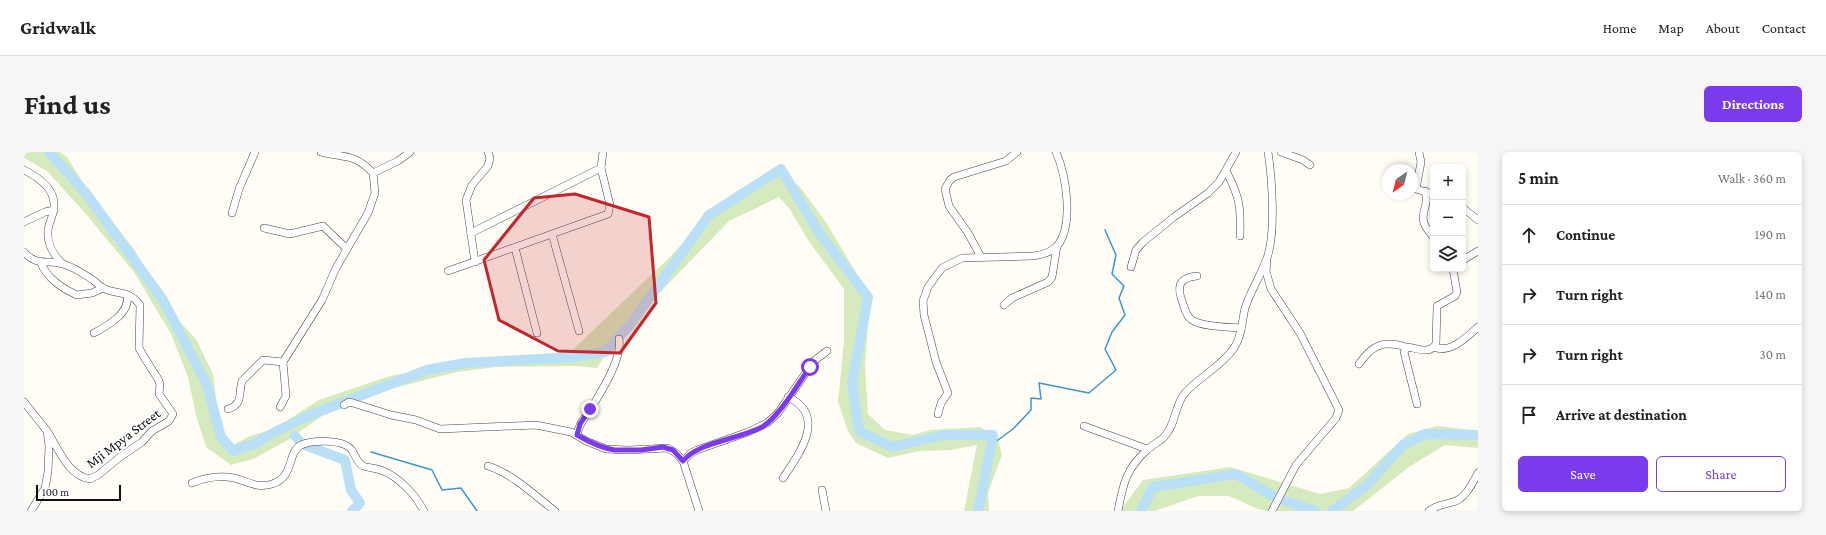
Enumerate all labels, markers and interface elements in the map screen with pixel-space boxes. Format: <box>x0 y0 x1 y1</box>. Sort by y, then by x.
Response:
text: Gridwalk <box>20 17 96 38</box>
text: Home <box>1603 20 1636 36</box>
text: Map <box>1658 20 1684 36</box>
text: About <box>1706 20 1740 36</box>
text: Contact <box>1762 20 1806 36</box>
button: Directions <box>1704 86 1802 122</box>
text: Find us <box>24 89 111 120</box>
north arrow <box>1382 164 1418 200</box>
map controls <box>1430 164 1466 272</box>
button: + <box>1430 164 1466 200</box>
text: 5 min <box>1518 169 1559 188</box>
text: Walk · 360 m <box>1718 171 1786 186</box>
button: − <box>1430 200 1466 236</box>
icon: ahead <box>1518 224 1540 246</box>
text: Continue <box>1556 227 1615 243</box>
text: 190 m <box>1755 227 1786 242</box>
button: layers <box>1430 236 1466 272</box>
icon: right <box>1518 284 1540 306</box>
text: Turn right <box>1556 287 1623 303</box>
text: 140 m <box>1755 287 1786 302</box>
icon: right <box>1518 344 1540 366</box>
text: Turn right <box>1556 347 1623 363</box>
text: 30 m <box>1760 347 1786 362</box>
route start <box>801 358 819 376</box>
route end <box>581 400 599 418</box>
icon: arrive <box>1518 404 1540 426</box>
street label: Mji Mpya Street <box>83 405 164 472</box>
text: Arrive at destination <box>1556 407 1687 423</box>
button: Save <box>1518 456 1648 492</box>
button: Share <box>1656 456 1786 492</box>
scale bar <box>36 483 121 502</box>
text: 100 m <box>42 486 69 498</box>

